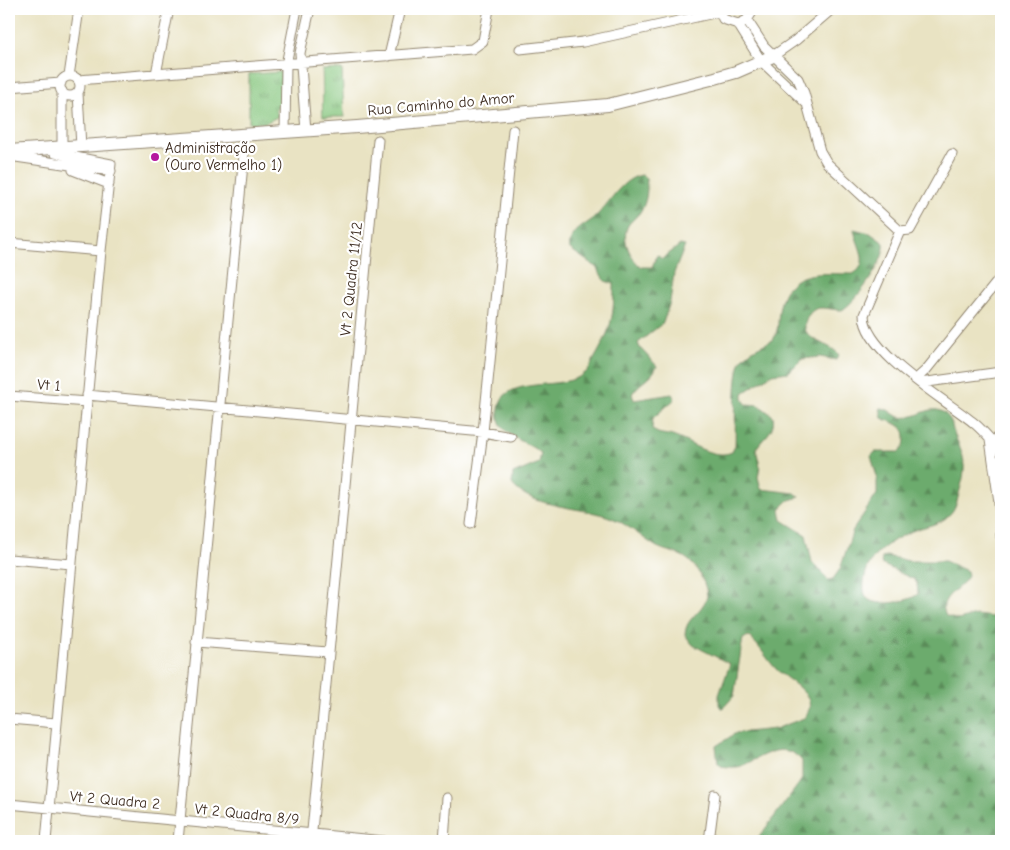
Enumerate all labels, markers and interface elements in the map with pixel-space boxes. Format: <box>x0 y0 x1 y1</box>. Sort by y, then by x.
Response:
street label: Rua Caminho do Amor <box>367 89 515 119</box>
place label: Administração (Ouro Vermelho 1) <box>165 139 282 174</box>
marker: Administração (Ouro Vermelho 1) <box>149 151 161 163</box>
street label: Vt 2 Quadra 11/12 <box>336 221 366 337</box>
street label: Vt 1 <box>37 375 61 395</box>
street label: Vt 2 Quadra 2 <box>69 787 161 813</box>
street label: Vt 2 Quadra 8/9 <box>194 800 300 828</box>

